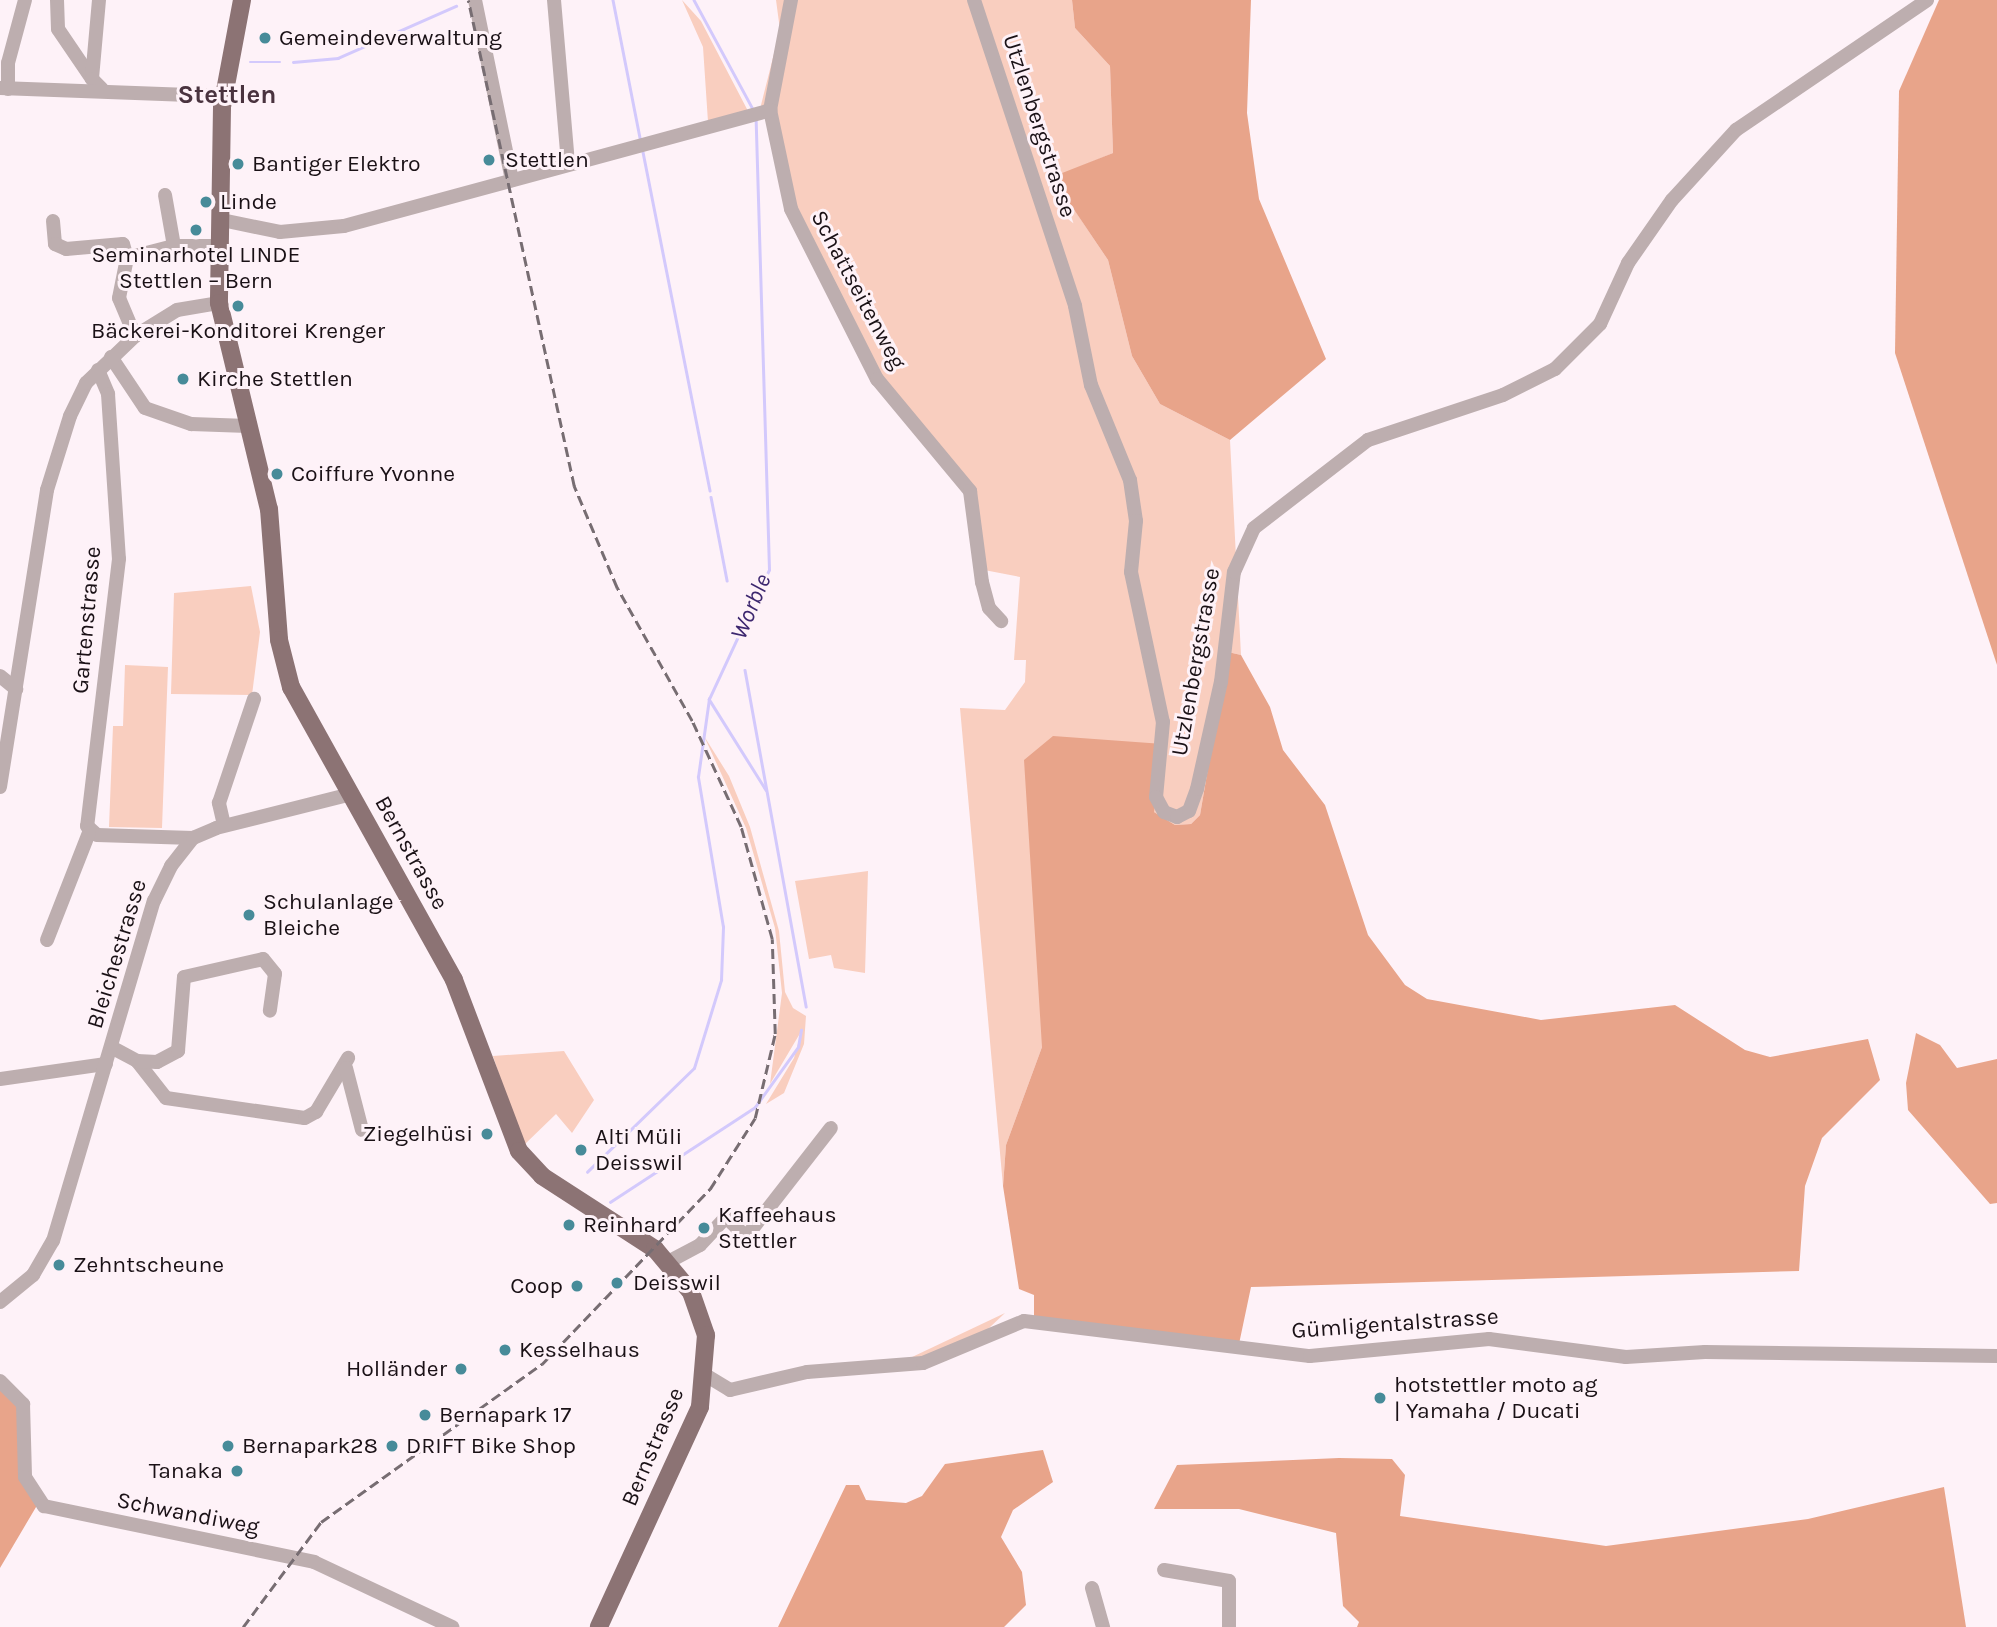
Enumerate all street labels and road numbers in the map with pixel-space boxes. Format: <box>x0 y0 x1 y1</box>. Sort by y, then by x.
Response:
street label: Utzlenbergstrasse <box>996 31 1082 221</box>
street label: Schattseitenweg <box>804 206 912 374</box>
street label: Gartenstrasse <box>67 545 107 695</box>
street label: Utzlenbergstrasse <box>1166 566 1226 758</box>
street label: Bernstrasse <box>368 791 454 915</box>
street label: Bleichestrasse <box>81 876 153 1032</box>
street label: Gümligentalstrasse <box>1290 1303 1500 1345</box>
street label: Bernstrasse <box>616 1384 690 1510</box>
street label: Schwandiweg <box>114 1487 262 1541</box>

